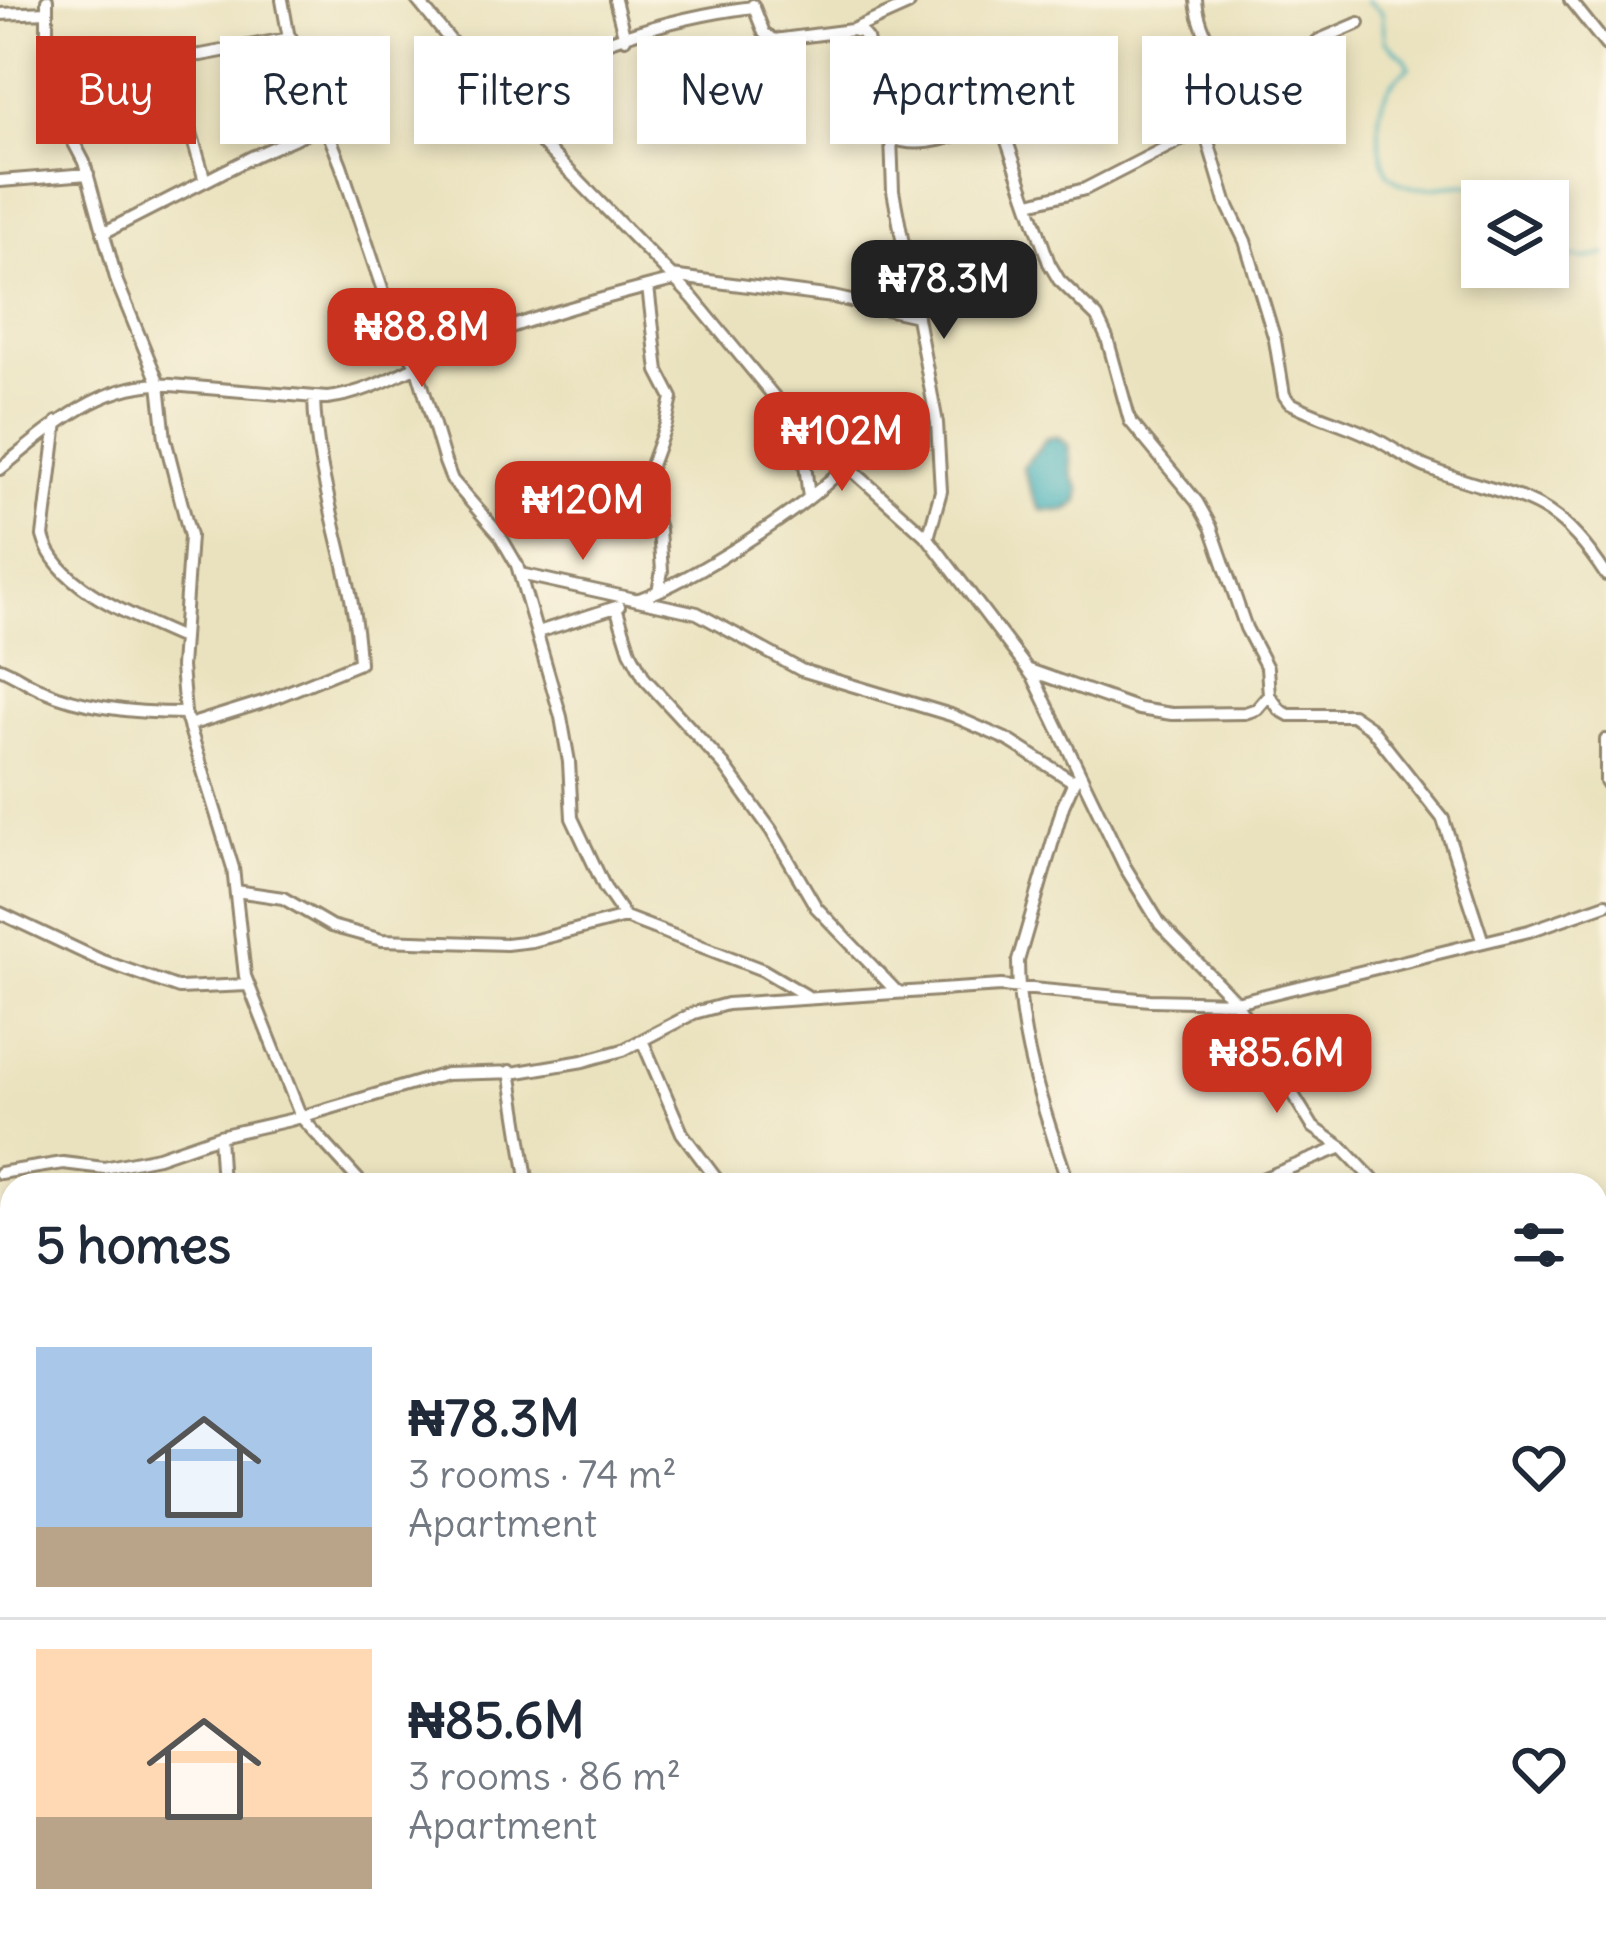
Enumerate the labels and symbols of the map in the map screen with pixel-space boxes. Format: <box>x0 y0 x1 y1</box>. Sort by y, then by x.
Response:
pin: ₦78.3M <box>846 240 1042 342</box>
pin: ₦88.8M <box>324 288 520 390</box>
pin: ₦102M <box>758 392 926 494</box>
pin: ₦120M <box>499 461 667 563</box>
pin: ₦85.6M <box>1179 1014 1375 1116</box>

